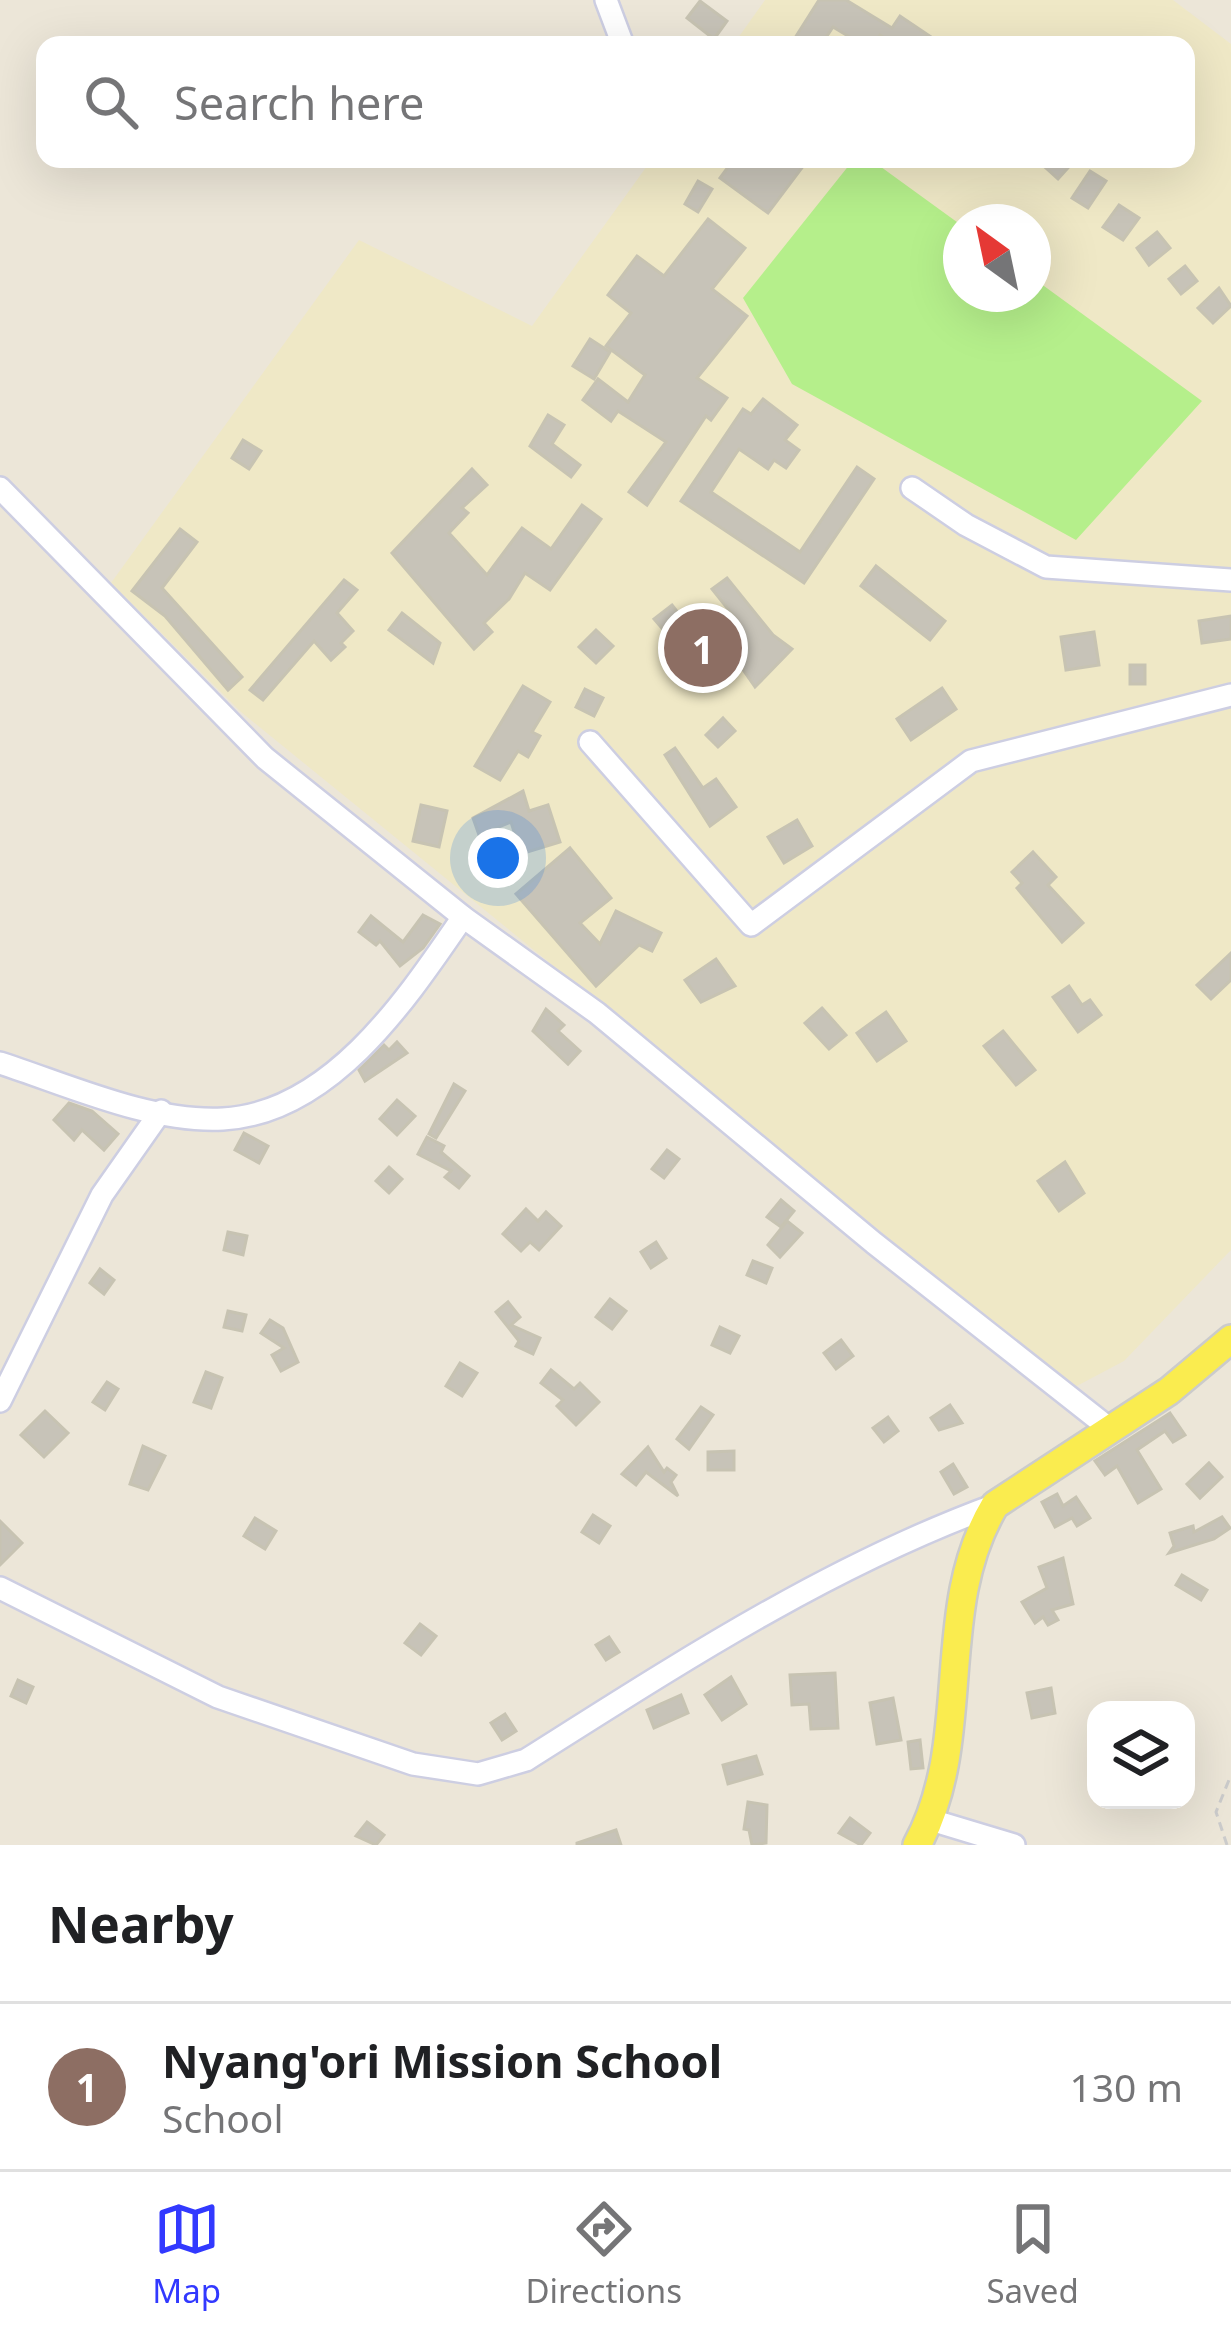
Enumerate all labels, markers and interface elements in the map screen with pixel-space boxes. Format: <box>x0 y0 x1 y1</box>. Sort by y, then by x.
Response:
search box <box>36 36 1195 168</box>
icon: search <box>78 69 144 135</box>
text: Search here <box>174 72 424 133</box>
north arrow <box>943 204 1051 312</box>
pin: 1 <box>664 603 742 693</box>
your location <box>468 828 528 888</box>
map controls <box>1087 1701 1195 1809</box>
button: layers <box>1087 1701 1195 1809</box>
text: Nearby <box>48 1888 234 1958</box>
text: Nyang'ori Mission School <box>162 2030 722 2091</box>
text: 1 <box>76 2060 98 2113</box>
text: 130 m <box>1069 2060 1183 2113</box>
text: School <box>162 2091 284 2144</box>
tab: Map <box>152 2196 221 2313</box>
tab: Directions <box>525 2196 682 2313</box>
tab: Saved <box>986 2196 1079 2313</box>

